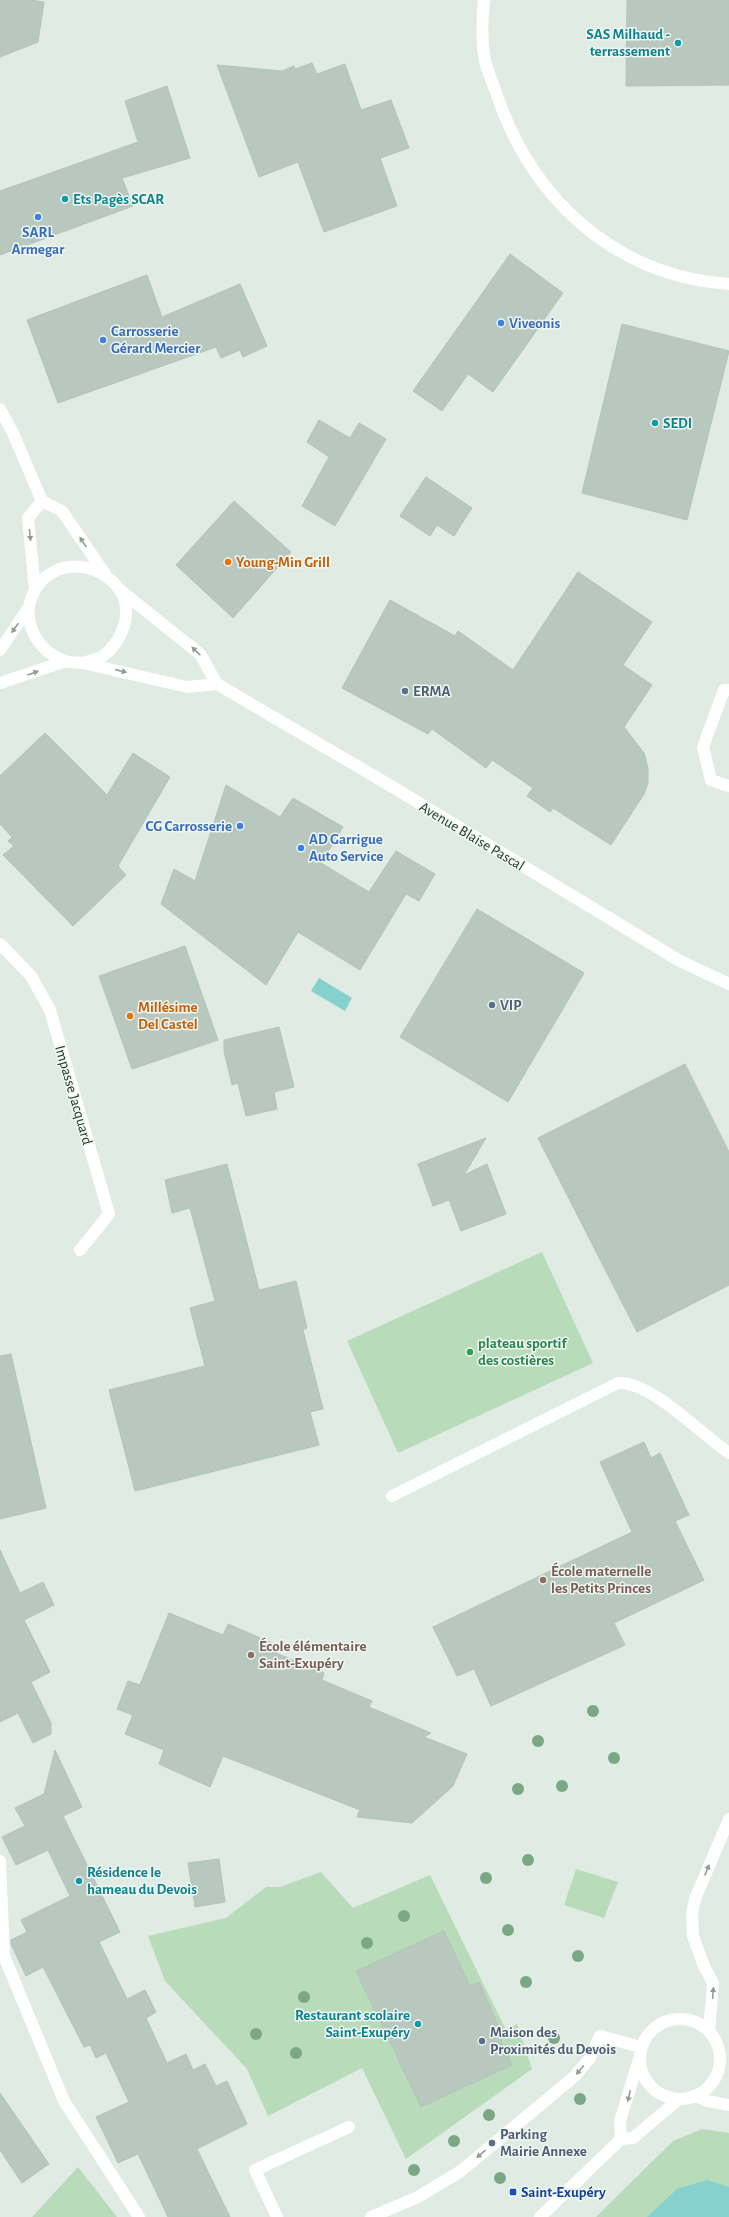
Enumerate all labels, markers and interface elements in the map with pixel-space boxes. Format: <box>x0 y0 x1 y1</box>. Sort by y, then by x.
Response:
place label: SAS Milhaud - terrassement <box>586 27 670 59</box>
marker: SAS Milhaud - terrassement <box>673 38 683 48</box>
place label: Ets Pagès SCAR <box>73 192 164 207</box>
marker: Ets Pagès SCAR <box>60 194 70 204</box>
marker: SARL Armegar <box>33 212 43 222</box>
place label: SARL Armegar <box>12 225 65 257</box>
place label: Viveonis <box>509 316 560 331</box>
marker: Viveonis <box>496 318 506 328</box>
place label: Carrosserie Gérard Mercier <box>111 324 201 356</box>
marker: Carrosserie Gérard Mercier <box>98 335 108 345</box>
place label: SEDI <box>663 416 692 431</box>
marker: SEDI <box>650 418 660 428</box>
one-way arrow <box>27 529 33 541</box>
one-way arrow <box>79 537 87 547</box>
place label: Young-Min Grill <box>236 555 330 570</box>
marker: Young-Min Grill <box>223 557 233 567</box>
one-way arrow <box>11 623 19 634</box>
one-way arrow <box>191 646 201 656</box>
one-way arrow <box>114 669 127 675</box>
one-way arrow <box>27 670 39 676</box>
place label: ERMA <box>413 684 450 699</box>
marker: ERMA <box>400 686 410 696</box>
street label: Avenue Blaise Pascal <box>417 799 527 874</box>
place label: CG Carrosserie <box>145 819 232 834</box>
marker: CG Carrosserie <box>235 821 245 831</box>
place label: AD Garrigue Auto Service <box>309 832 383 864</box>
marker: AD Garrigue Auto Service <box>296 843 306 853</box>
place label: VIP <box>500 998 522 1013</box>
place label: Millésime Del Castel <box>138 1000 198 1032</box>
marker: VIP <box>487 1000 497 1010</box>
marker: Millésime Del Castel <box>125 1011 135 1021</box>
street label: Impasse Jacquard <box>52 1044 95 1147</box>
place label: plateau sportif des costières <box>478 1336 567 1368</box>
marker: plateau sportif des costières <box>465 1347 475 1357</box>
place label: École maternelle les Petits Princes <box>551 1562 651 1596</box>
marker: École maternelle les Petits Princes <box>538 1575 548 1585</box>
place label: École élémentaire Saint-Exupéry <box>259 1637 367 1671</box>
marker: École élémentaire Saint-Exupéry <box>246 1650 256 1660</box>
place label: Résidence le hameau du Devois <box>87 1865 197 1897</box>
one-way arrow <box>704 1865 710 1876</box>
marker: Résidence le hameau du Devois <box>74 1876 84 1886</box>
one-way arrow <box>709 1987 716 1999</box>
place label: Restaurant scolaire Saint-Exupéry <box>295 2008 410 2040</box>
marker: Restaurant scolaire Saint-Exupéry <box>413 2019 423 2029</box>
place label: Maison des Proximités du Devois <box>490 2025 616 2057</box>
marker: Maison des Proximités du Devois <box>477 2036 487 2046</box>
one-way arrow <box>576 2064 585 2075</box>
one-way arrow <box>625 2090 631 2102</box>
place label: Parking Mairie Annexe <box>500 2127 587 2159</box>
marker: Parking Mairie Annexe <box>487 2138 497 2148</box>
one-way arrow <box>476 2149 487 2158</box>
place label: Saint-Exupéry <box>521 2185 606 2200</box>
marker: Saint-Exupéry <box>508 2187 518 2197</box>

